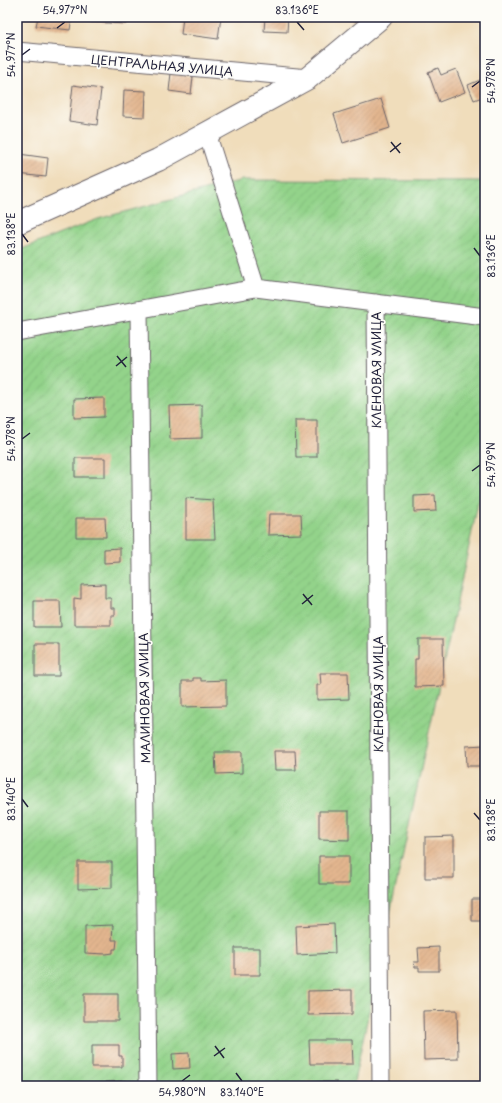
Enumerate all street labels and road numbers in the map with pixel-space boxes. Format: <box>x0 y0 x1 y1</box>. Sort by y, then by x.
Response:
street label: ЦЕНТРАЛЬНАЯ УЛИЦА <box>90 50 234 80</box>
street label: КЛЕНОВАЯ УЛИЦА <box>367 311 385 429</box>
street label: МАЛИНОВАЯ УЛИЦА <box>134 632 154 764</box>
street label: КЛЕНОВАЯ УЛИЦА <box>369 635 387 753</box>

